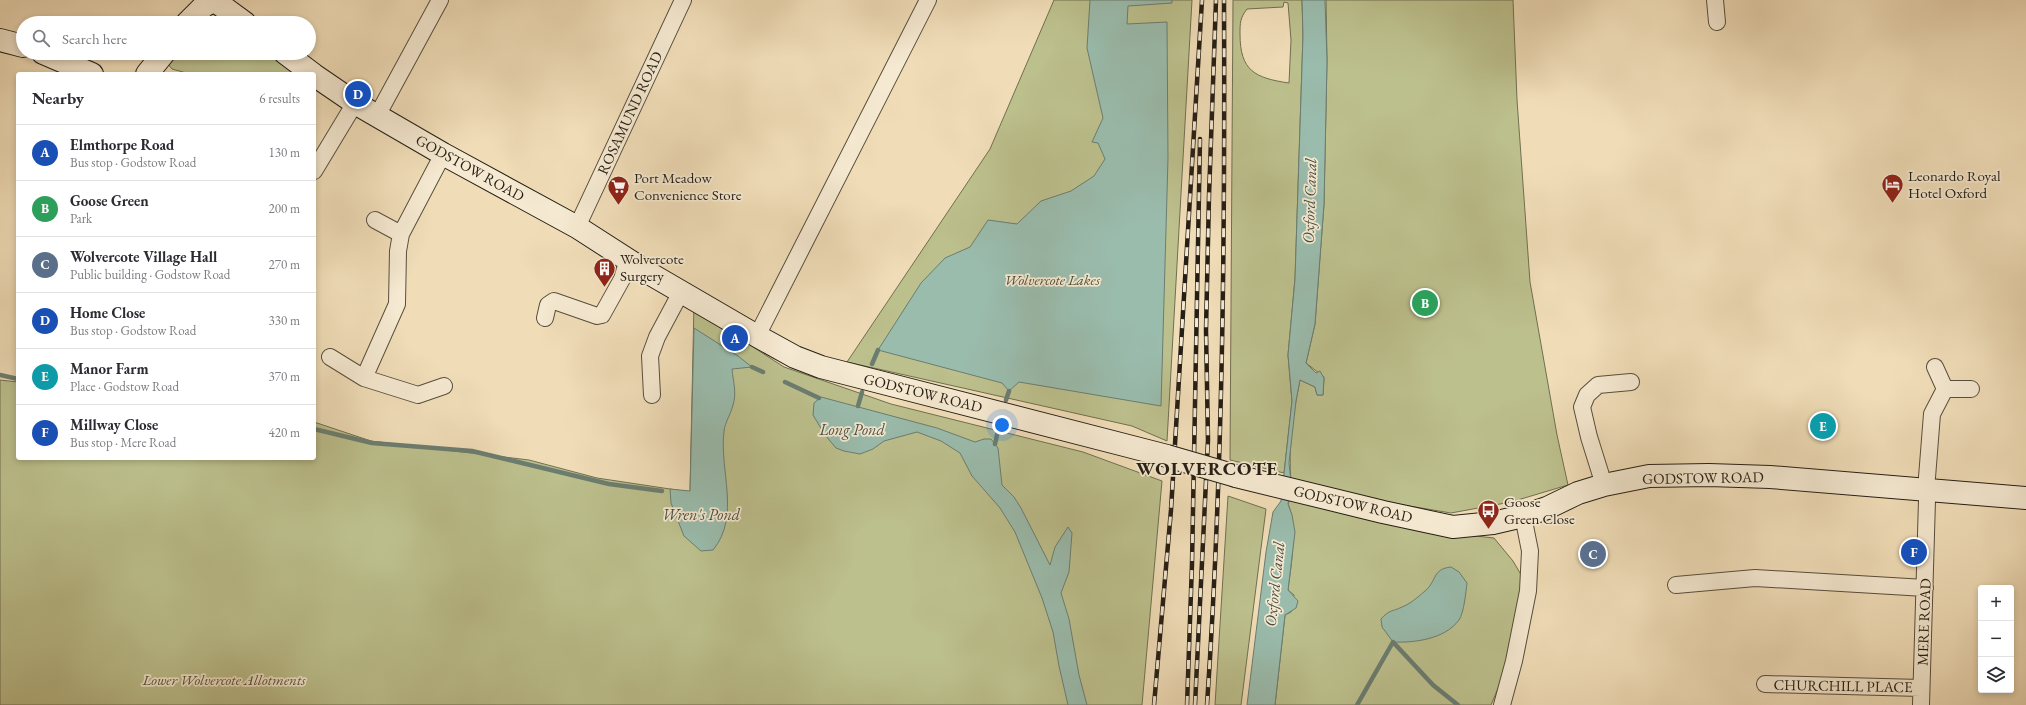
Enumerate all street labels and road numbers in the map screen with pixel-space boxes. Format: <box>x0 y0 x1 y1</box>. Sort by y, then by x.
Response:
street label: ROSAMUND ROAD <box>593 48 666 177</box>
street label: GODSTOW ROAD <box>413 130 528 205</box>
street label: GODSTOW ROAD <box>862 369 984 416</box>
street label: GODSTOW ROAD <box>1642 467 1764 488</box>
street label: GODSTOW ROAD <box>1292 481 1414 526</box>
street label: MERE ROAD <box>1912 578 1935 666</box>
street label: CHURCHILL PLACE <box>1773 675 1913 696</box>

